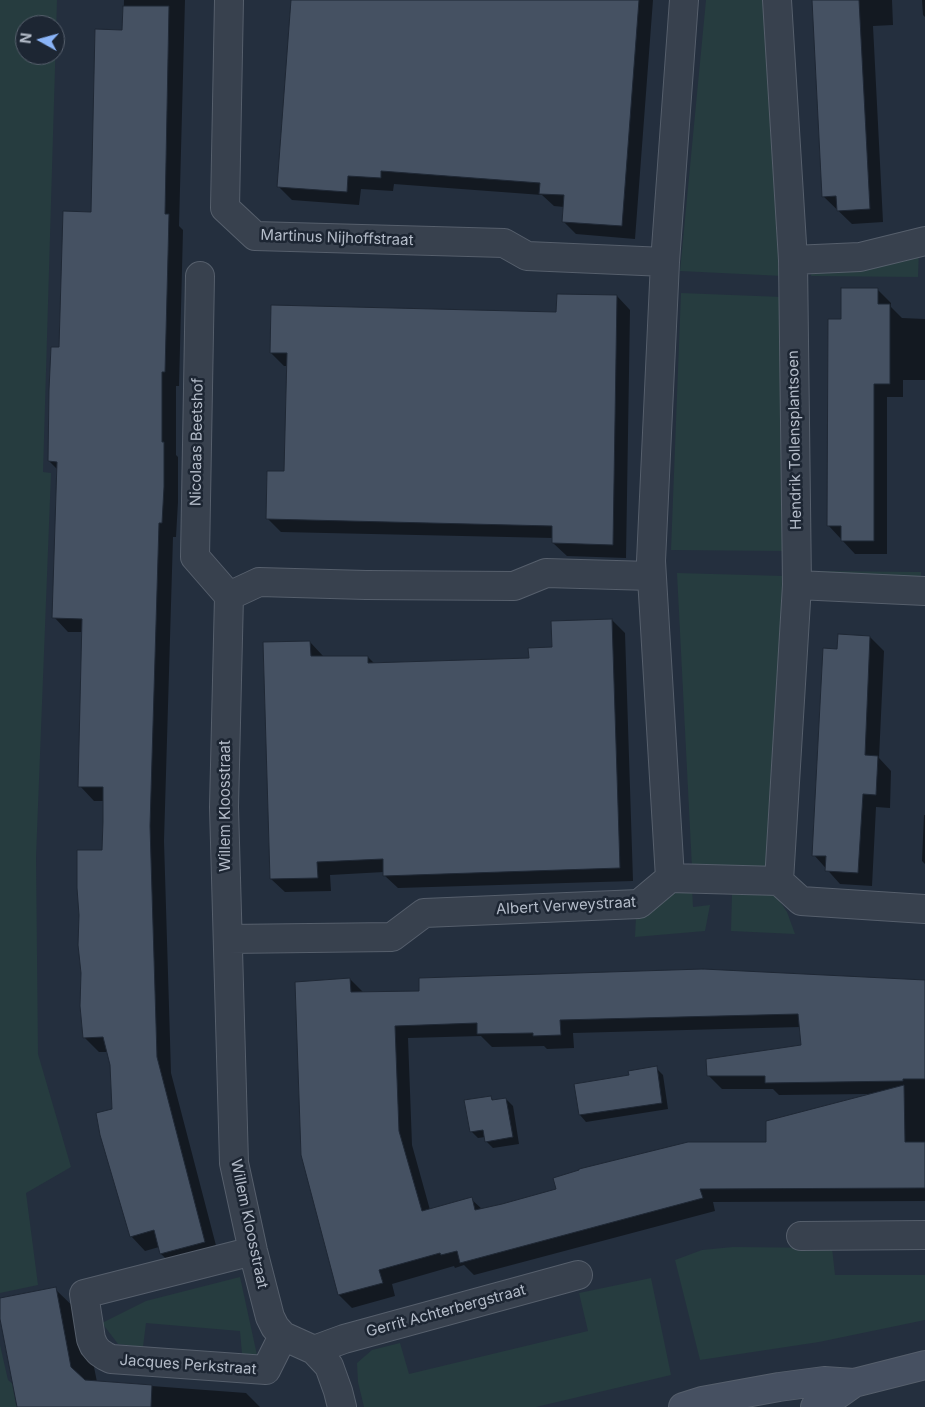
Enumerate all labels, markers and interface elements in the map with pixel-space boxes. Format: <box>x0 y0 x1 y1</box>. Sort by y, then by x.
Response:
north arrow <box>15 15 65 65</box>
text: N <box>17 32 35 45</box>
street label: Martinus Nijhoffstraat <box>260 226 414 250</box>
street label: Hendrik Tollensplantsoen <box>784 350 806 530</box>
street label: Nicolaas Beetshof <box>187 378 207 506</box>
street label: Willem Kloosstraat <box>216 740 234 872</box>
street label: Albert Verweystraat <box>496 893 636 919</box>
street label: Willem Kloosstraat <box>227 1158 271 1290</box>
street label: Gerrit Achterbergstraat <box>364 1281 528 1341</box>
street label: Jacques Perkstraat <box>119 1351 257 1379</box>

